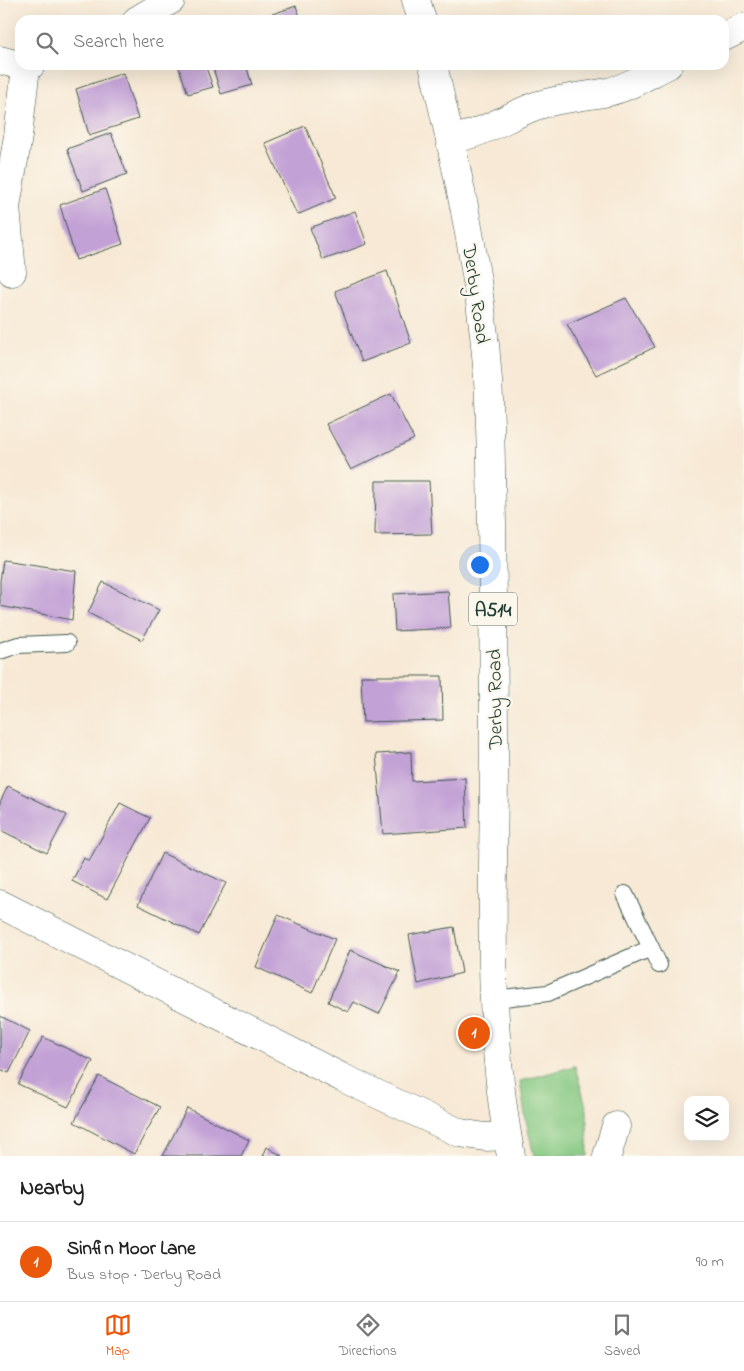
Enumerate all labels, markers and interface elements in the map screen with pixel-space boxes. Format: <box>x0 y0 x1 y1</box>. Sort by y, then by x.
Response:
search box <box>15 15 729 70</box>
icon: search <box>33 29 61 57</box>
text: Search here <box>73 29 164 56</box>
street label: Derby Road <box>453 242 496 346</box>
your location <box>467 552 493 578</box>
road number: A514 <box>469 592 517 626</box>
street label: Derby Road <box>481 649 512 750</box>
pin: 1 <box>458 1014 490 1052</box>
map controls <box>684 1096 729 1141</box>
button: layers <box>684 1096 729 1141</box>
text: Nearby <box>20 1174 84 1204</box>
text: Sinfin Moor Lane <box>67 1236 195 1263</box>
text: 1 <box>33 1250 39 1274</box>
text: 90 m <box>696 1250 724 1274</box>
text: Bus stop · Derby Road <box>67 1263 221 1287</box>
tab: Map <box>104 1311 132 1362</box>
tab: Directions <box>339 1311 397 1362</box>
tab: Saved <box>604 1311 640 1362</box>

